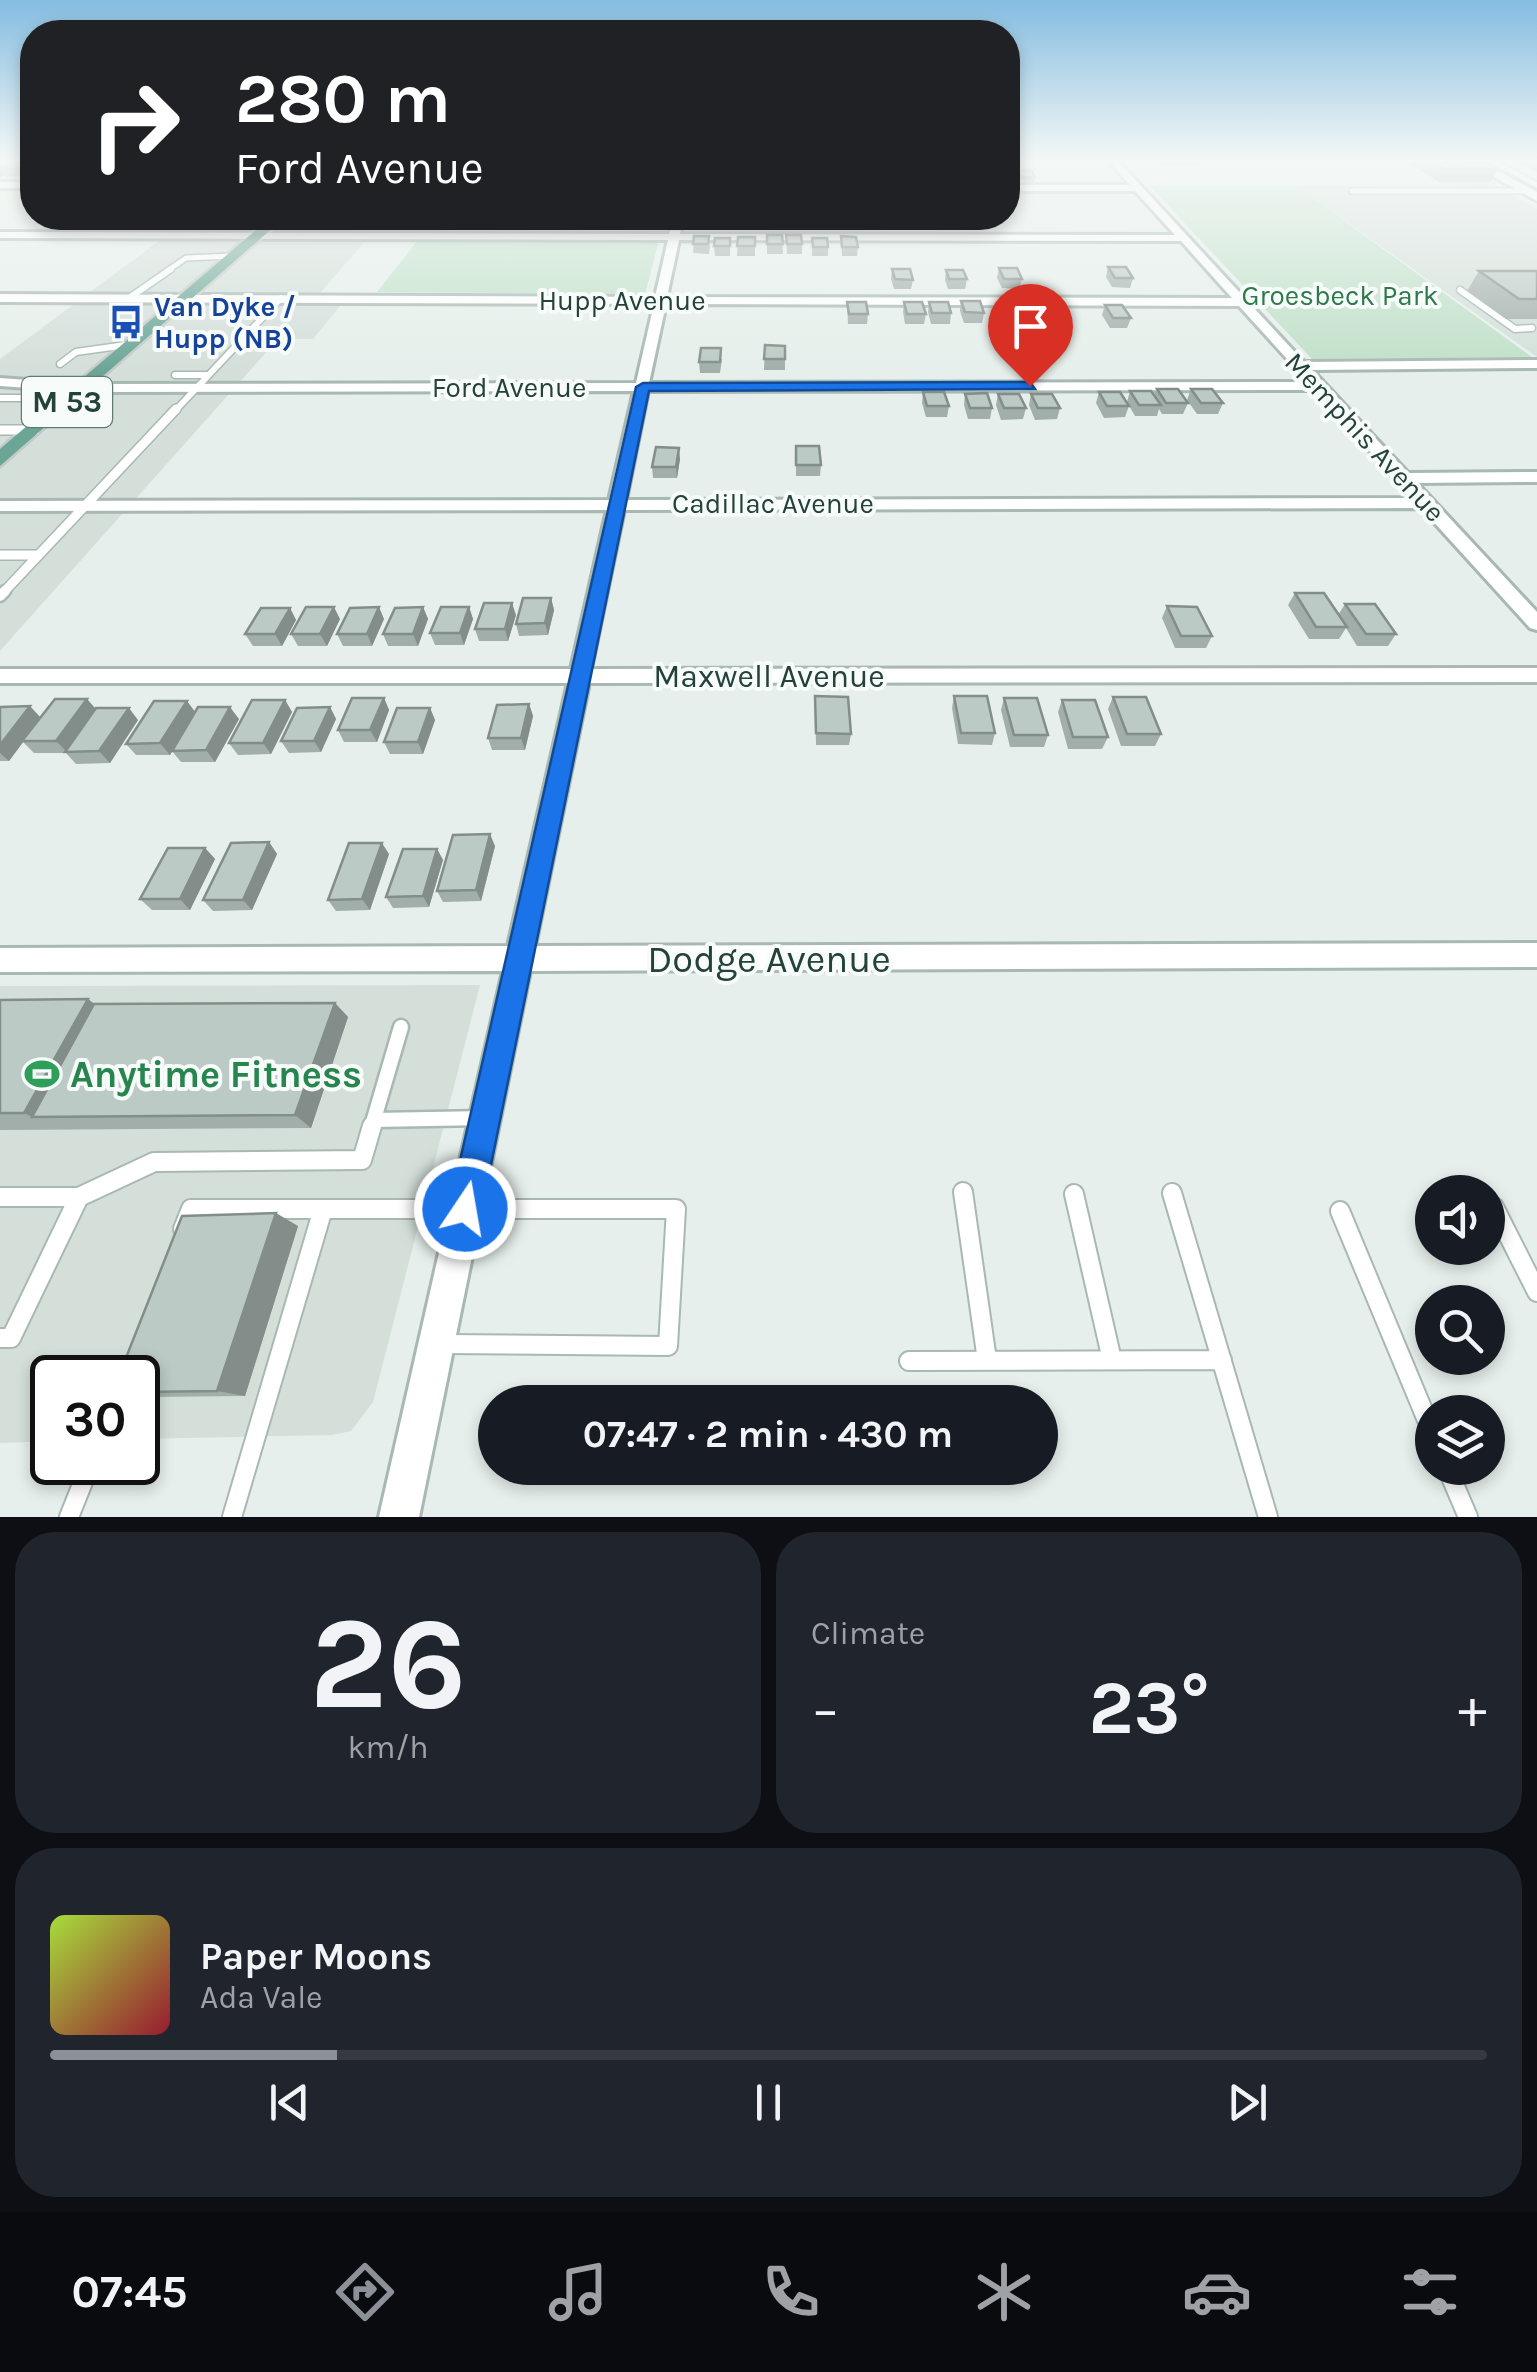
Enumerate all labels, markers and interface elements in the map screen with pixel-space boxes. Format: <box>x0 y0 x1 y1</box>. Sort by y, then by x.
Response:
text: 280 m <box>235 58 451 140</box>
icon: right <box>70 60 200 190</box>
text: Ford Avenue <box>235 142 484 194</box>
park label: Groesbeck Park <box>1241 279 1439 312</box>
street label: Hupp Avenue <box>538 284 706 317</box>
pin <box>988 284 1073 387</box>
place label: Van Dyke / Hupp (NB) <box>154 290 296 355</box>
icon: arrive <box>1003 299 1058 354</box>
bus stop icon: Van Dyke / Hupp (NB) <box>107 303 145 341</box>
street label: Memphis Avenue <box>1278 346 1452 528</box>
street label: Ford Avenue <box>432 371 586 404</box>
road number: M 53 <box>22 377 112 427</box>
street label: Cadillac Avenue <box>672 487 874 520</box>
street label: Maxwell Avenue <box>653 658 885 695</box>
street label: Dodge Avenue <box>647 937 891 982</box>
place label: Anytime Fitness <box>70 1052 362 1097</box>
sports icon: Anytime Fitness <box>23 1055 61 1093</box>
position arrow <box>413 1157 517 1261</box>
map controls <box>1415 1175 1505 1485</box>
button: sound <box>1415 1175 1505 1265</box>
button: search <box>1415 1285 1505 1375</box>
speed limit sign: 30 <box>30 1355 160 1485</box>
button: layers <box>1415 1395 1505 1485</box>
text: 07:47 · 2 min · 430 m <box>583 1412 953 1457</box>
text: 26 <box>309 1588 467 1740</box>
text: Climate <box>811 1615 925 1652</box>
text: 23° <box>1088 1664 1210 1752</box>
text: − <box>811 1677 840 1741</box>
text: + <box>1458 1677 1487 1741</box>
text: km/h <box>347 1729 429 1766</box>
text: Paper Moons <box>200 1934 432 1979</box>
text: Ada Vale <box>200 1979 323 2016</box>
icon: previous <box>262 2075 317 2130</box>
icon: pause <box>741 2075 796 2130</box>
icon: next <box>1220 2075 1275 2130</box>
icon: directions <box>330 2257 400 2327</box>
icon: music <box>543 2257 613 2327</box>
icon: phone <box>756 2257 826 2327</box>
icon: climate <box>969 2257 1039 2327</box>
icon: car <box>1182 2257 1252 2327</box>
icon: filters <box>1395 2257 1465 2327</box>
text: 07:45 <box>72 2266 187 2318</box>

